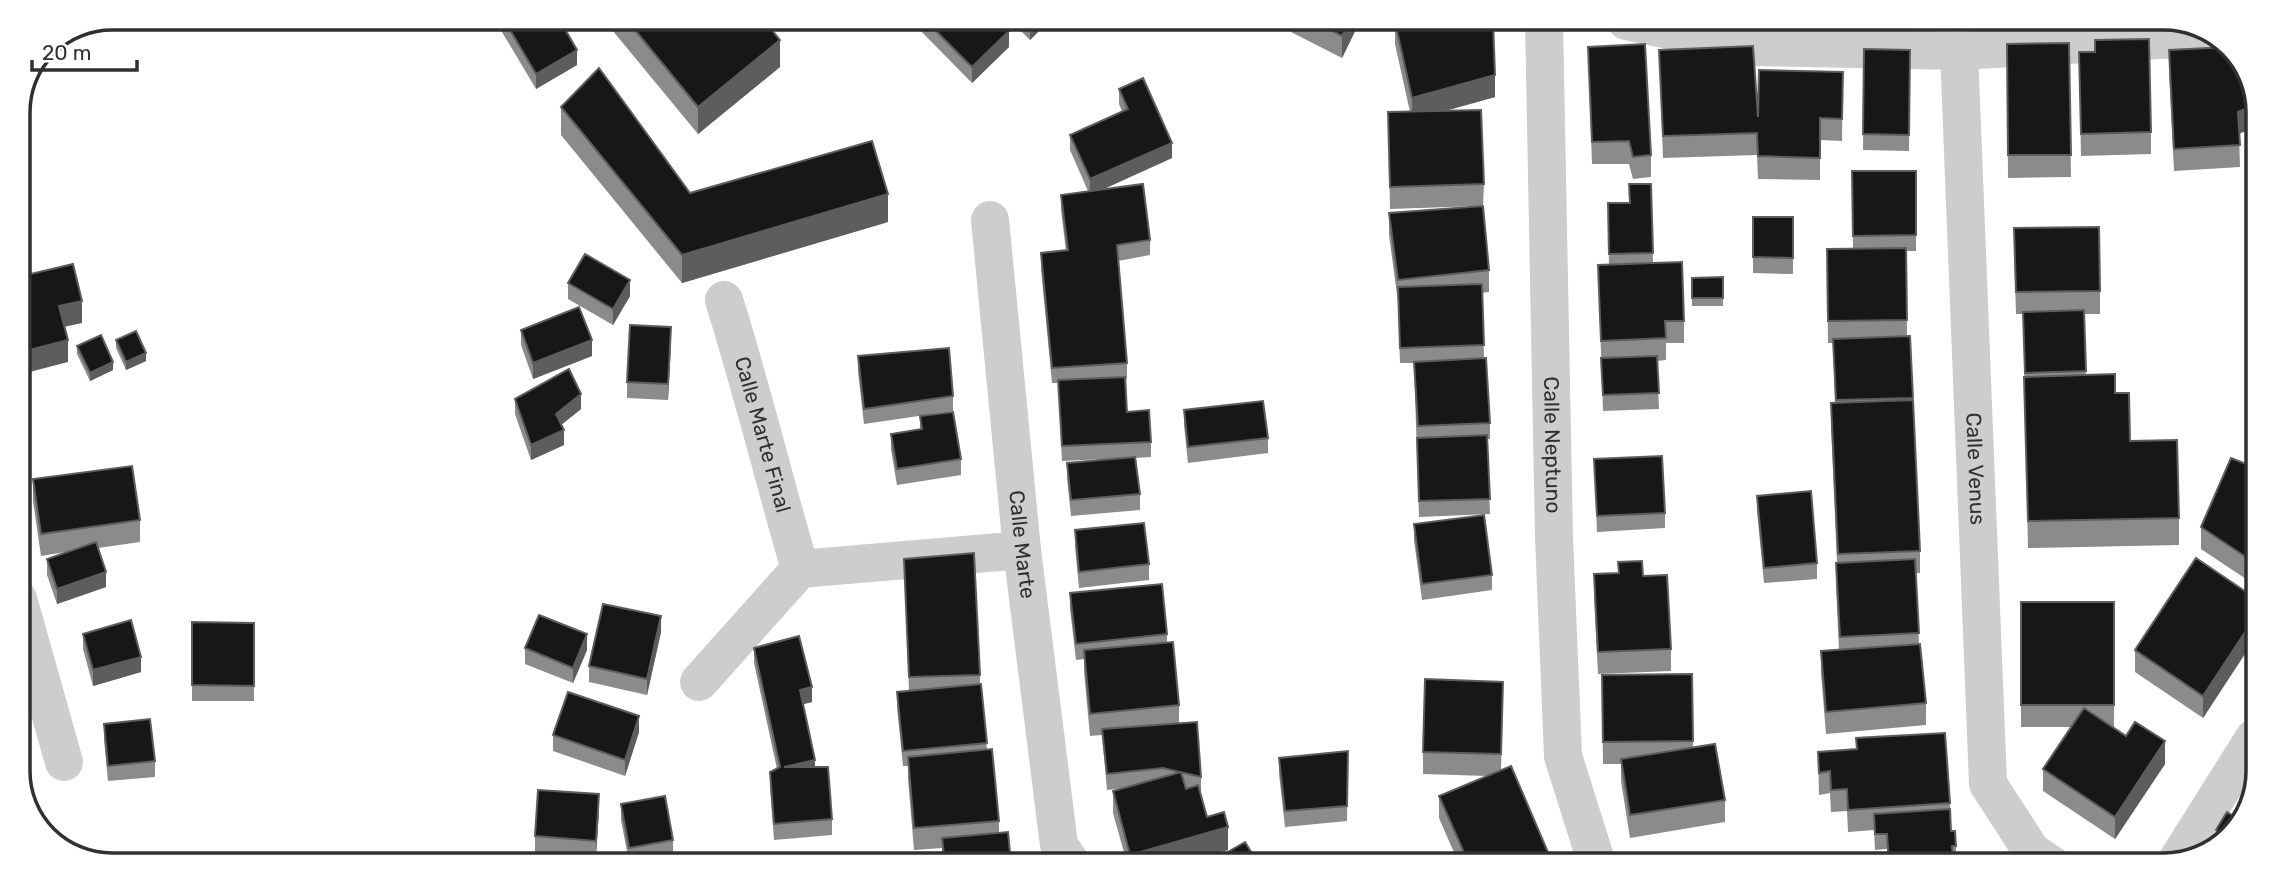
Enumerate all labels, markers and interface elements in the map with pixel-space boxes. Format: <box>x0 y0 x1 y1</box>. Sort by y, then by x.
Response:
scale bar <box>32 28 136 72</box>
text: 20 m <box>42 40 91 65</box>
street label: Calle Marte Final <box>730 353 796 515</box>
street label: Calle Neptuno <box>1539 376 1567 514</box>
street label: Calle Venus <box>1961 412 1991 525</box>
street label: Calle Marte <box>1004 489 1041 600</box>

